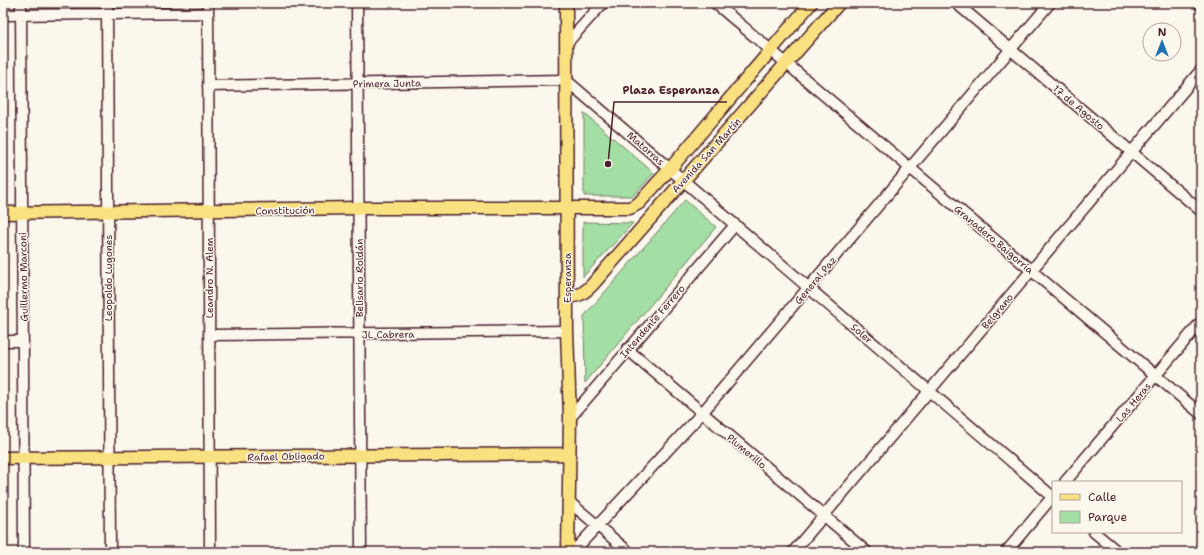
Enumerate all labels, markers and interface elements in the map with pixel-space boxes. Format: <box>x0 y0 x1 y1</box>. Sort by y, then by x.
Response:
north arrow <box>1142 22 1182 62</box>
text: N <box>1158 25 1167 40</box>
street label: Primera Junta <box>353 76 422 91</box>
callout: Plaza Esperanza <box>614 79 727 102</box>
street label: 17 de Agosto <box>1050 82 1107 133</box>
text: Plaza Esperanza <box>623 83 720 98</box>
street label: Avenida San Martín <box>669 115 744 196</box>
street label: Matorras <box>624 129 667 168</box>
street label: Granadero Baigorria <box>951 202 1037 277</box>
street label: Constitución <box>255 203 315 218</box>
street label: Guillermo Marconi <box>16 232 31 322</box>
street label: Leopoldo Lugones <box>102 235 115 321</box>
street label: Leandro N. Alem <box>203 237 216 318</box>
street label: Belisario Roldán <box>353 239 366 317</box>
street label: Esperanza <box>561 252 574 303</box>
street label: General Paz <box>791 254 839 307</box>
street label: Intendente Ferrero <box>617 282 688 361</box>
street label: Belgrano <box>979 291 1016 332</box>
street label: Soler <box>848 320 875 347</box>
street label: JL Cabrera <box>361 328 415 341</box>
street label: Las Heras <box>1113 380 1154 425</box>
street label: Plumerillo <box>724 431 769 472</box>
street label: Rafael Obligado <box>247 449 325 464</box>
legend <box>1052 481 1182 533</box>
text: Calle <box>1088 489 1117 505</box>
text: Parque <box>1088 509 1127 525</box>

